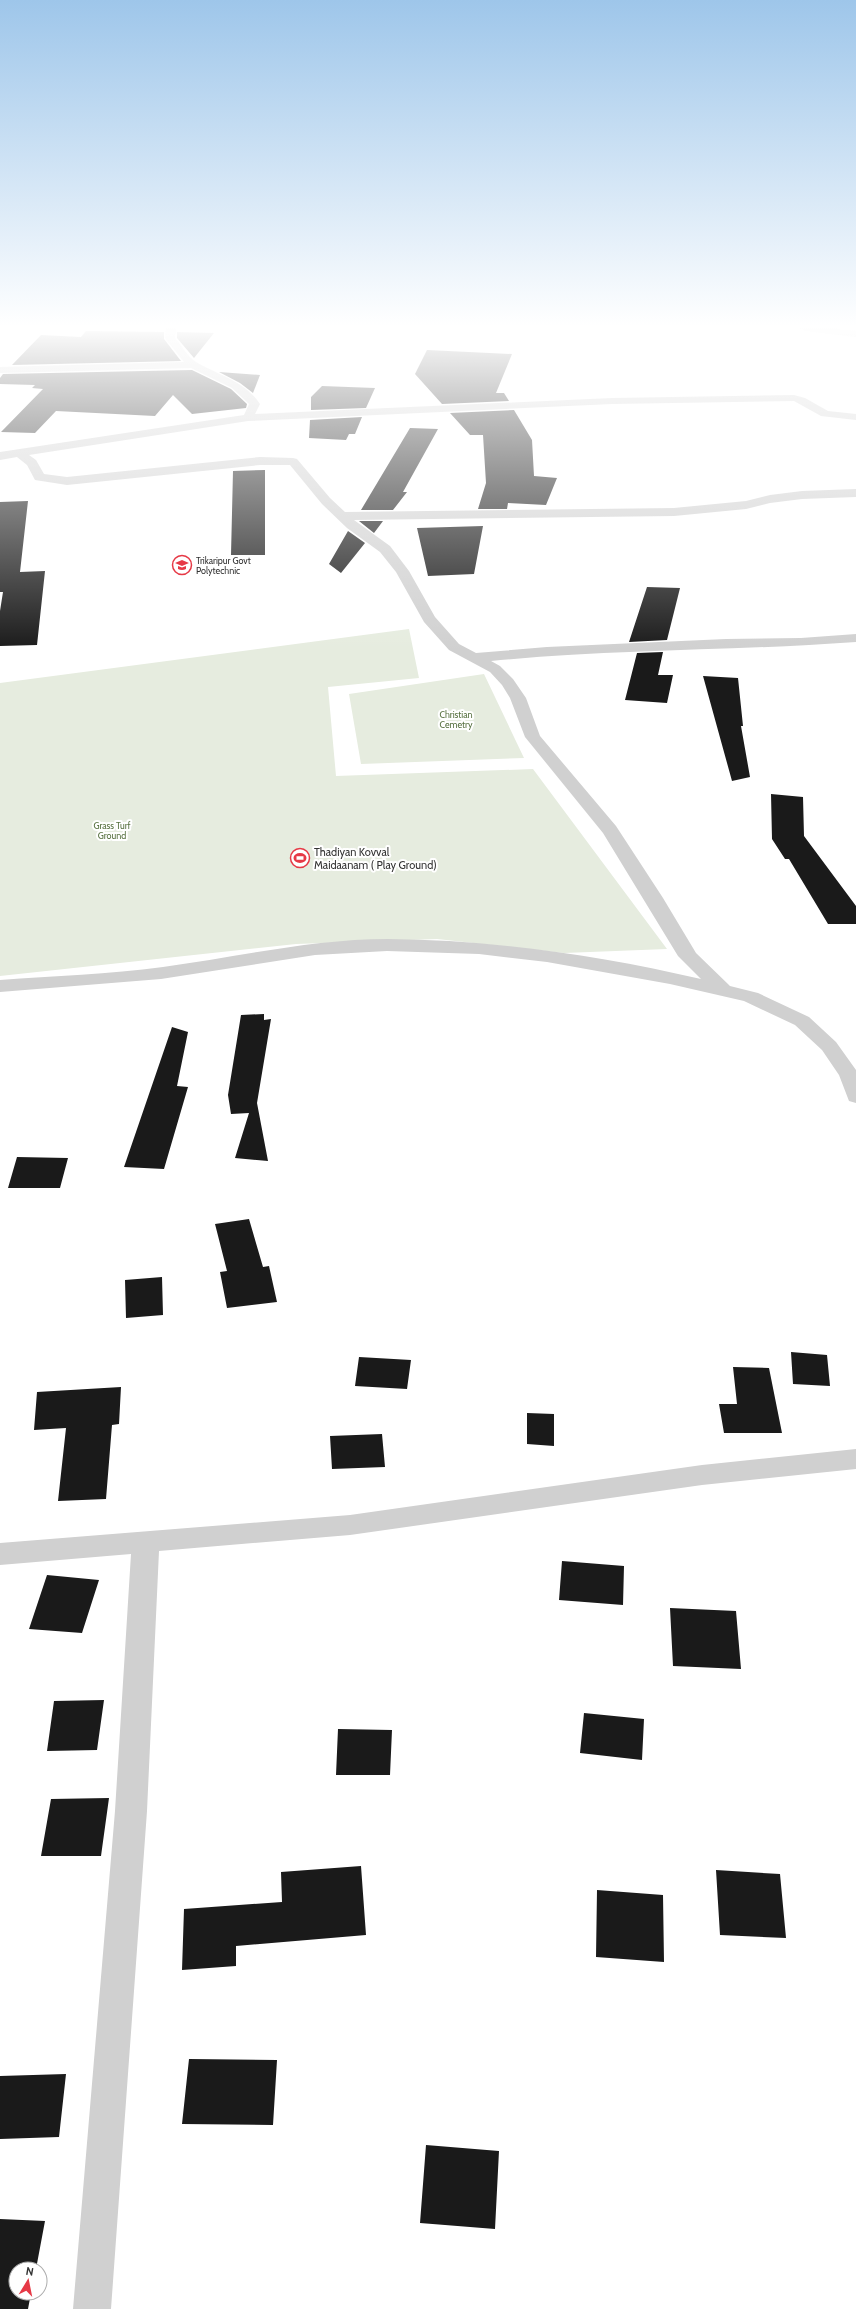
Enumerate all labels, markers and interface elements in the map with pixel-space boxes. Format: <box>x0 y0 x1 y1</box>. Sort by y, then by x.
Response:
school or university icon: Trikaripur Govt Polytechnic <box>171 554 193 576</box>
place label: Trikaripur Govt Polytechnic <box>196 555 251 576</box>
park label: Christian Cemetry <box>439 709 473 730</box>
park label: Grass Turf Ground <box>93 820 131 841</box>
place label: Thadiyan Kovval Maidaanam ( Play Ground) <box>314 845 437 872</box>
sports icon: Thadiyan Kovval Maidaanam ( Play Ground) <box>289 847 311 869</box>
north arrow <box>8 2261 48 2301</box>
text: N <box>25 2264 35 2279</box>

